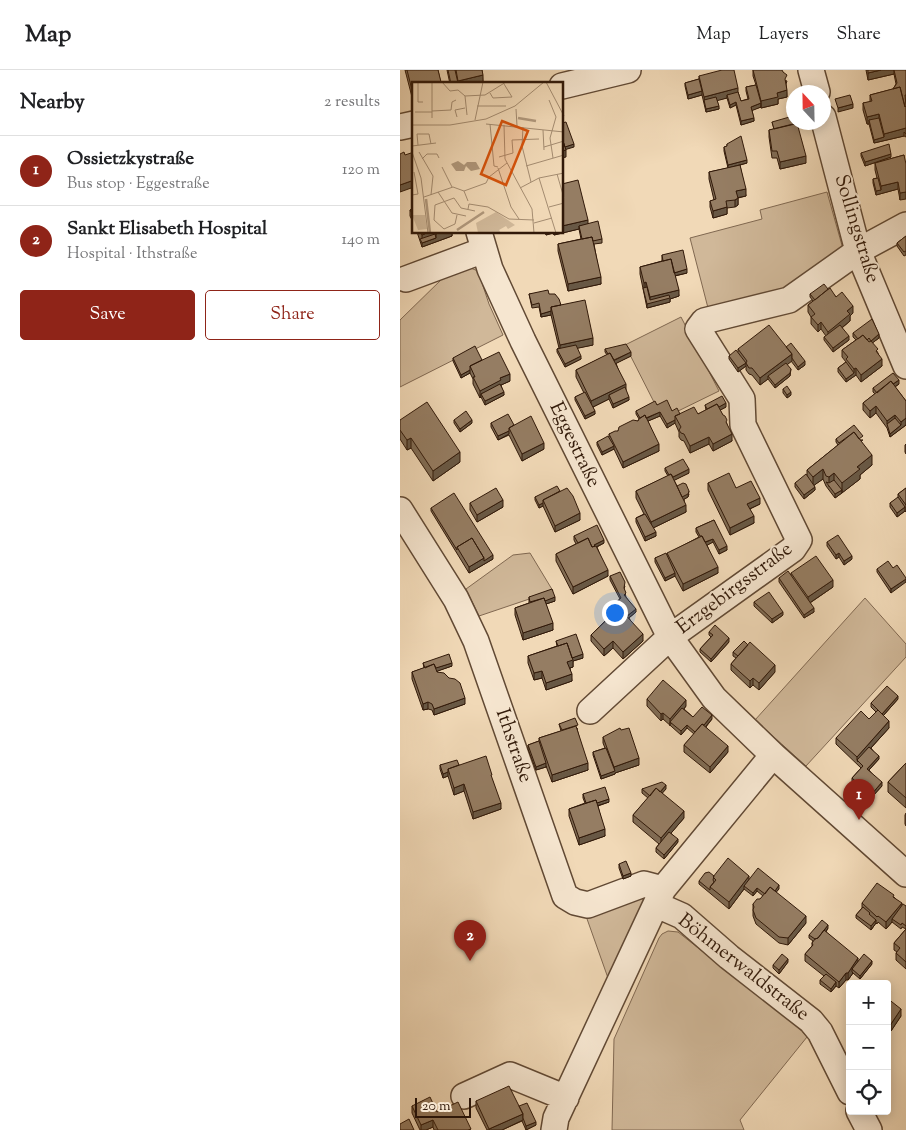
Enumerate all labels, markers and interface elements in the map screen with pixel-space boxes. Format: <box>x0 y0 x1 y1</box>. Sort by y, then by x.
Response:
text: Map <box>25 18 71 52</box>
text: Map <box>696 22 731 48</box>
text: Layers <box>759 22 809 48</box>
text: Share <box>837 22 881 48</box>
inset map <box>412 82 564 234</box>
north arrow <box>786 85 831 130</box>
text: Nearby <box>20 88 85 118</box>
text: 2 results <box>324 91 380 114</box>
text: Ossietzkystraße <box>67 146 194 173</box>
text: 1 <box>33 159 39 182</box>
text: 120 m <box>342 159 380 182</box>
street label: Sollingstraße <box>826 171 886 287</box>
text: Bus stop · Eggestraße <box>67 173 210 196</box>
text: Sankt Elisabeth Hospital <box>67 216 267 243</box>
text: 2 <box>32 229 40 252</box>
text: 140 m <box>342 229 380 252</box>
text: Hospital · Ithstraße <box>67 243 197 266</box>
button: Save <box>20 290 195 340</box>
button: Share <box>205 290 380 340</box>
street label: Eggestraße <box>541 397 607 493</box>
street label: Erzgebirgsstraße <box>671 536 799 642</box>
your location <box>602 600 628 626</box>
street label: Ithstraße <box>487 705 539 787</box>
pin: 1 <box>843 779 875 820</box>
street label: Böhmerwaldstraße <box>671 907 815 1029</box>
pin: 2 <box>454 920 486 961</box>
map controls <box>846 980 891 1115</box>
button: + <box>846 980 891 1025</box>
button: − <box>846 1025 891 1070</box>
button: locate <box>846 1070 891 1115</box>
scale bar <box>415 1095 471 1118</box>
text: 20 m <box>422 1097 451 1117</box>

